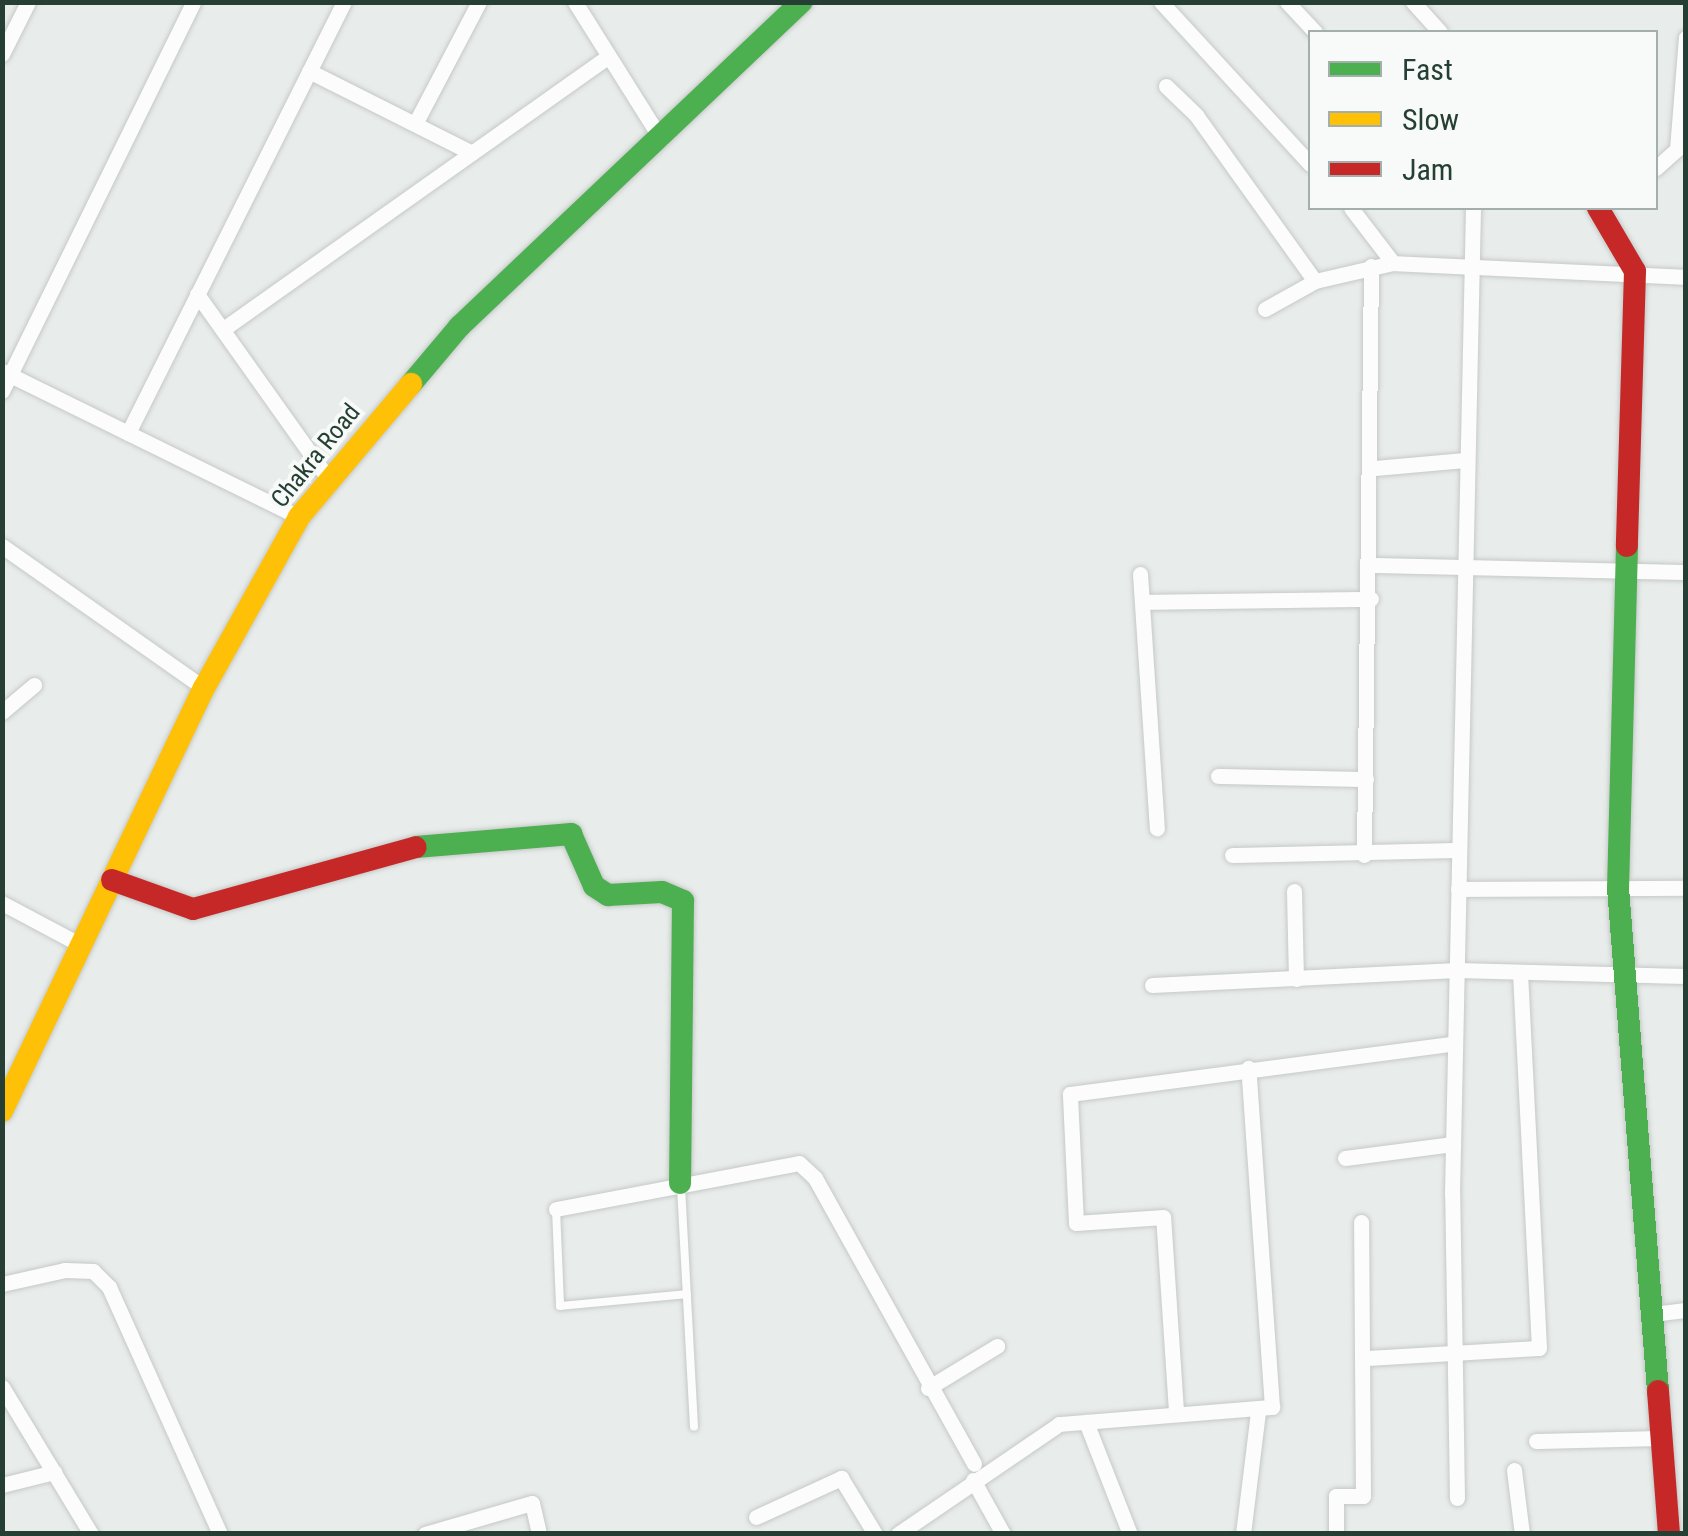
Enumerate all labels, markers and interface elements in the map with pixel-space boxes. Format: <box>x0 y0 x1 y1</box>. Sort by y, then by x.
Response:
legend <box>1308 30 1658 210</box>
text: Fast <box>1402 52 1453 87</box>
text: Slow <box>1402 102 1459 137</box>
text: Jam <box>1402 152 1453 187</box>
street label: Chakra Road <box>265 398 367 514</box>

